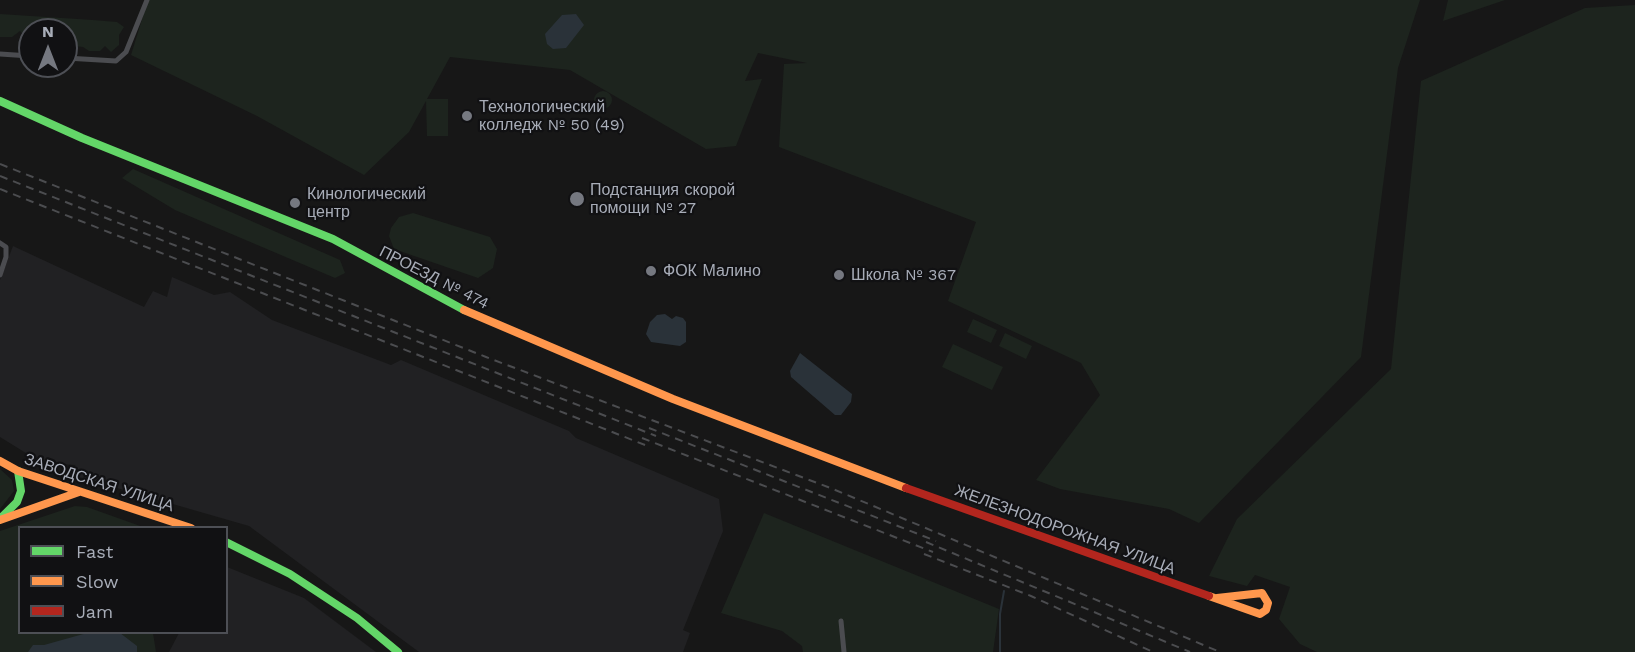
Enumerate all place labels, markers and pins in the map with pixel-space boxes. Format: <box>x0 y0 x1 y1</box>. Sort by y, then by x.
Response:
place label: Технологический колледж № 50 (49) <box>479 97 625 135</box>
marker: Технологический колледж № 50 (49) <box>460 109 474 123</box>
place label: Подстанция скорой помощи № 27 <box>590 180 735 218</box>
place label: Кинологический центр <box>307 184 426 222</box>
marker: Подстанция скорой помощи № 27 <box>568 190 586 208</box>
marker: Кинологический центр <box>288 196 302 210</box>
place label: ФОК Малино <box>663 261 761 281</box>
marker: ФОК Малино <box>644 264 658 278</box>
place label: Школа № 367 <box>851 265 956 285</box>
marker: Школа № 367 <box>832 268 846 282</box>

